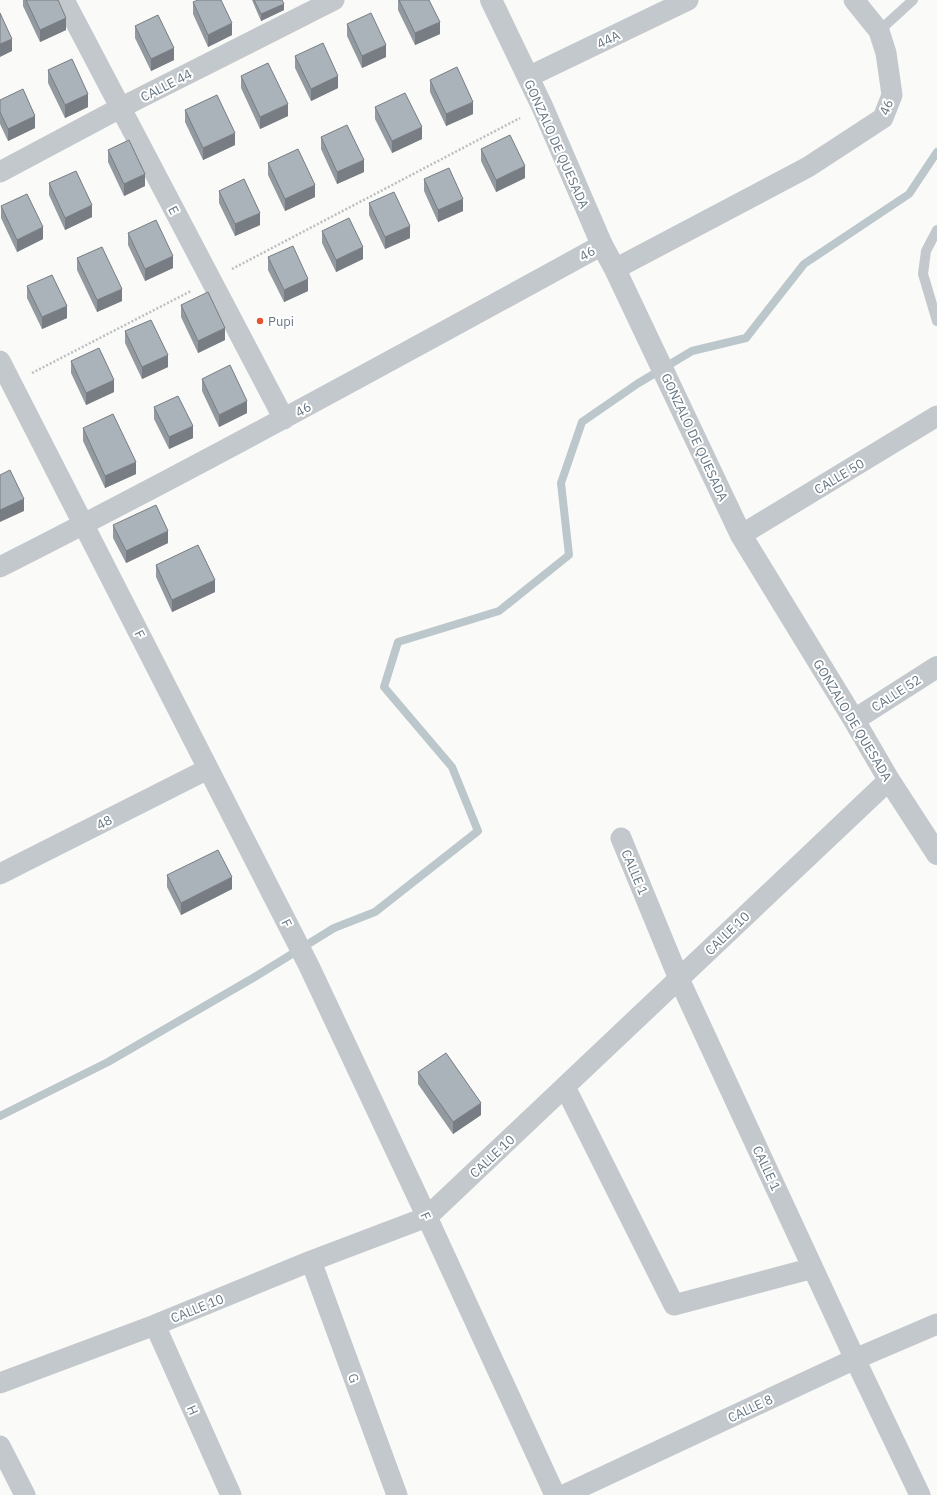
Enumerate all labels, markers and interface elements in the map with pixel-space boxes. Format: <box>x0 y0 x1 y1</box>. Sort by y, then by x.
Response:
street label: 44A <box>594 26 623 52</box>
street label: CALLE 44 <box>138 65 195 106</box>
street label: GONZALO DE QUESADA <box>520 77 593 212</box>
street label: 46 <box>876 97 897 118</box>
street label: E <box>164 203 183 218</box>
street label: 46 <box>576 242 598 265</box>
place label: Pupi <box>268 313 294 330</box>
marker: Pupi <box>255 316 265 326</box>
street label: GONZALO DE QUESADA <box>657 370 732 505</box>
street label: 46 <box>292 398 314 421</box>
street label: CALLE 50 <box>811 455 868 498</box>
street label: F <box>130 627 149 641</box>
street label: GONZALO DE QUESADA <box>809 656 896 785</box>
street label: CALLE 52 <box>868 671 924 716</box>
street label: 48 <box>93 811 115 834</box>
street label: CALLE 1 <box>617 847 652 898</box>
street label: CALLE 10 <box>701 908 753 959</box>
street label: F <box>277 916 296 930</box>
street label: CALLE 10 <box>466 1131 519 1182</box>
street label: CALLE 1 <box>749 1143 784 1194</box>
street label: F <box>416 1209 435 1223</box>
street label: CALLE 10 <box>168 1290 226 1327</box>
street label: G <box>344 1371 363 1385</box>
street label: CALLE 8 <box>725 1391 776 1426</box>
street label: H <box>183 1403 202 1418</box>

